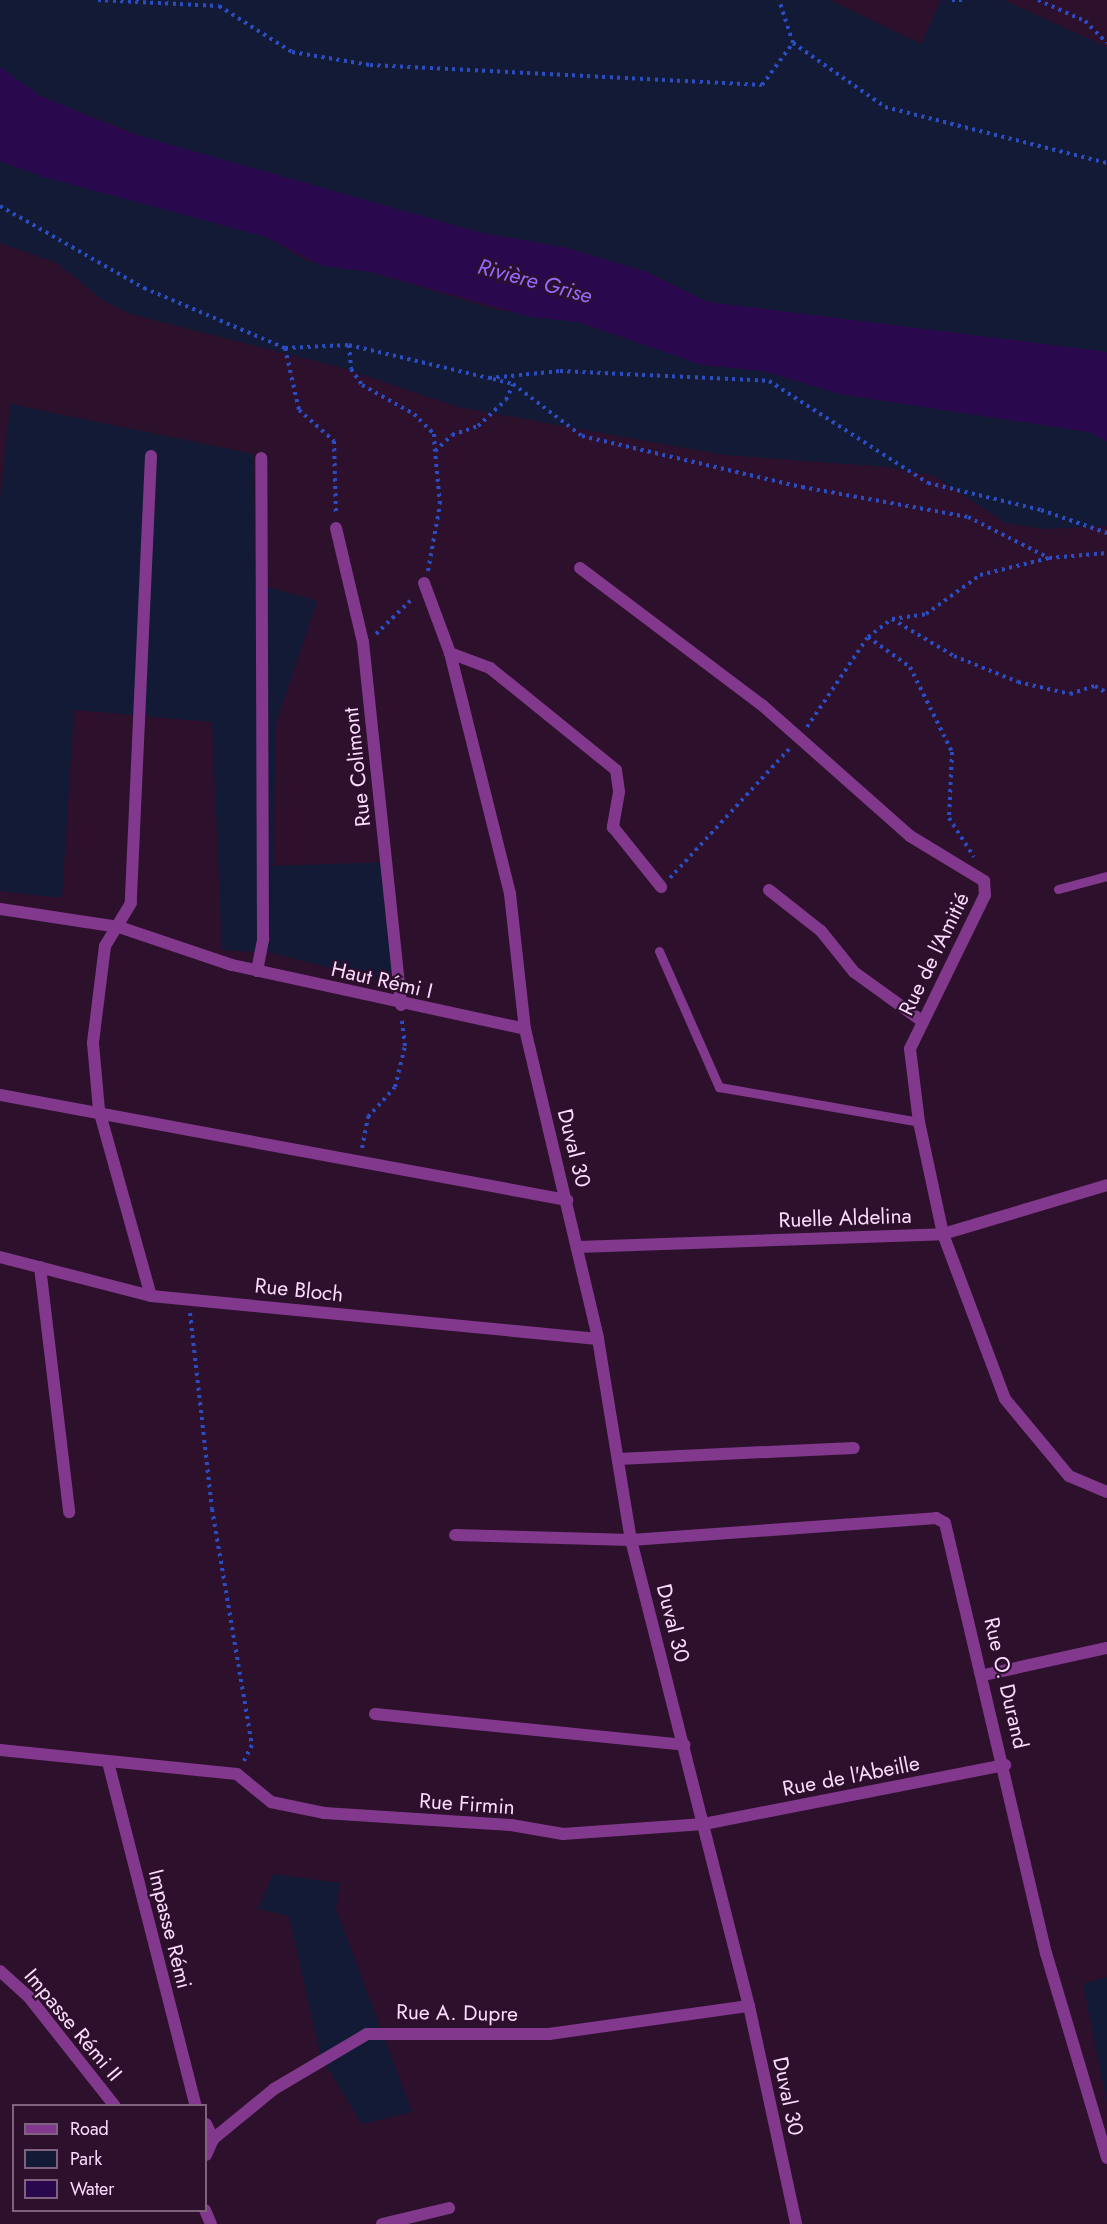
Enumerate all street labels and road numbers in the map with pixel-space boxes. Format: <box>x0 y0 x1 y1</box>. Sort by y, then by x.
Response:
street label: Rue Colimont <box>338 706 376 828</box>
street label: Rue de l'Amitié <box>893 888 975 1020</box>
street label: Haut Rémi I <box>329 956 435 1004</box>
street label: Duval 30 <box>552 1106 596 1190</box>
street label: Ruelle Aldelina <box>778 1203 912 1233</box>
street label: Rue Bloch <box>253 1273 345 1307</box>
street label: Duval 30 <box>651 1581 695 1665</box>
street label: Rue O. Durand <box>979 1615 1033 1751</box>
street label: Rue de l'Abeille <box>780 1750 922 1802</box>
street label: Rue Firmin <box>418 1788 516 1820</box>
street label: Impasse Rémi <box>143 1867 197 1991</box>
street label: Impasse Rémi II <box>19 1964 127 2086</box>
street label: Rue A. Dupre <box>396 1999 518 2027</box>
street label: Duval 30 <box>767 2054 809 2138</box>

